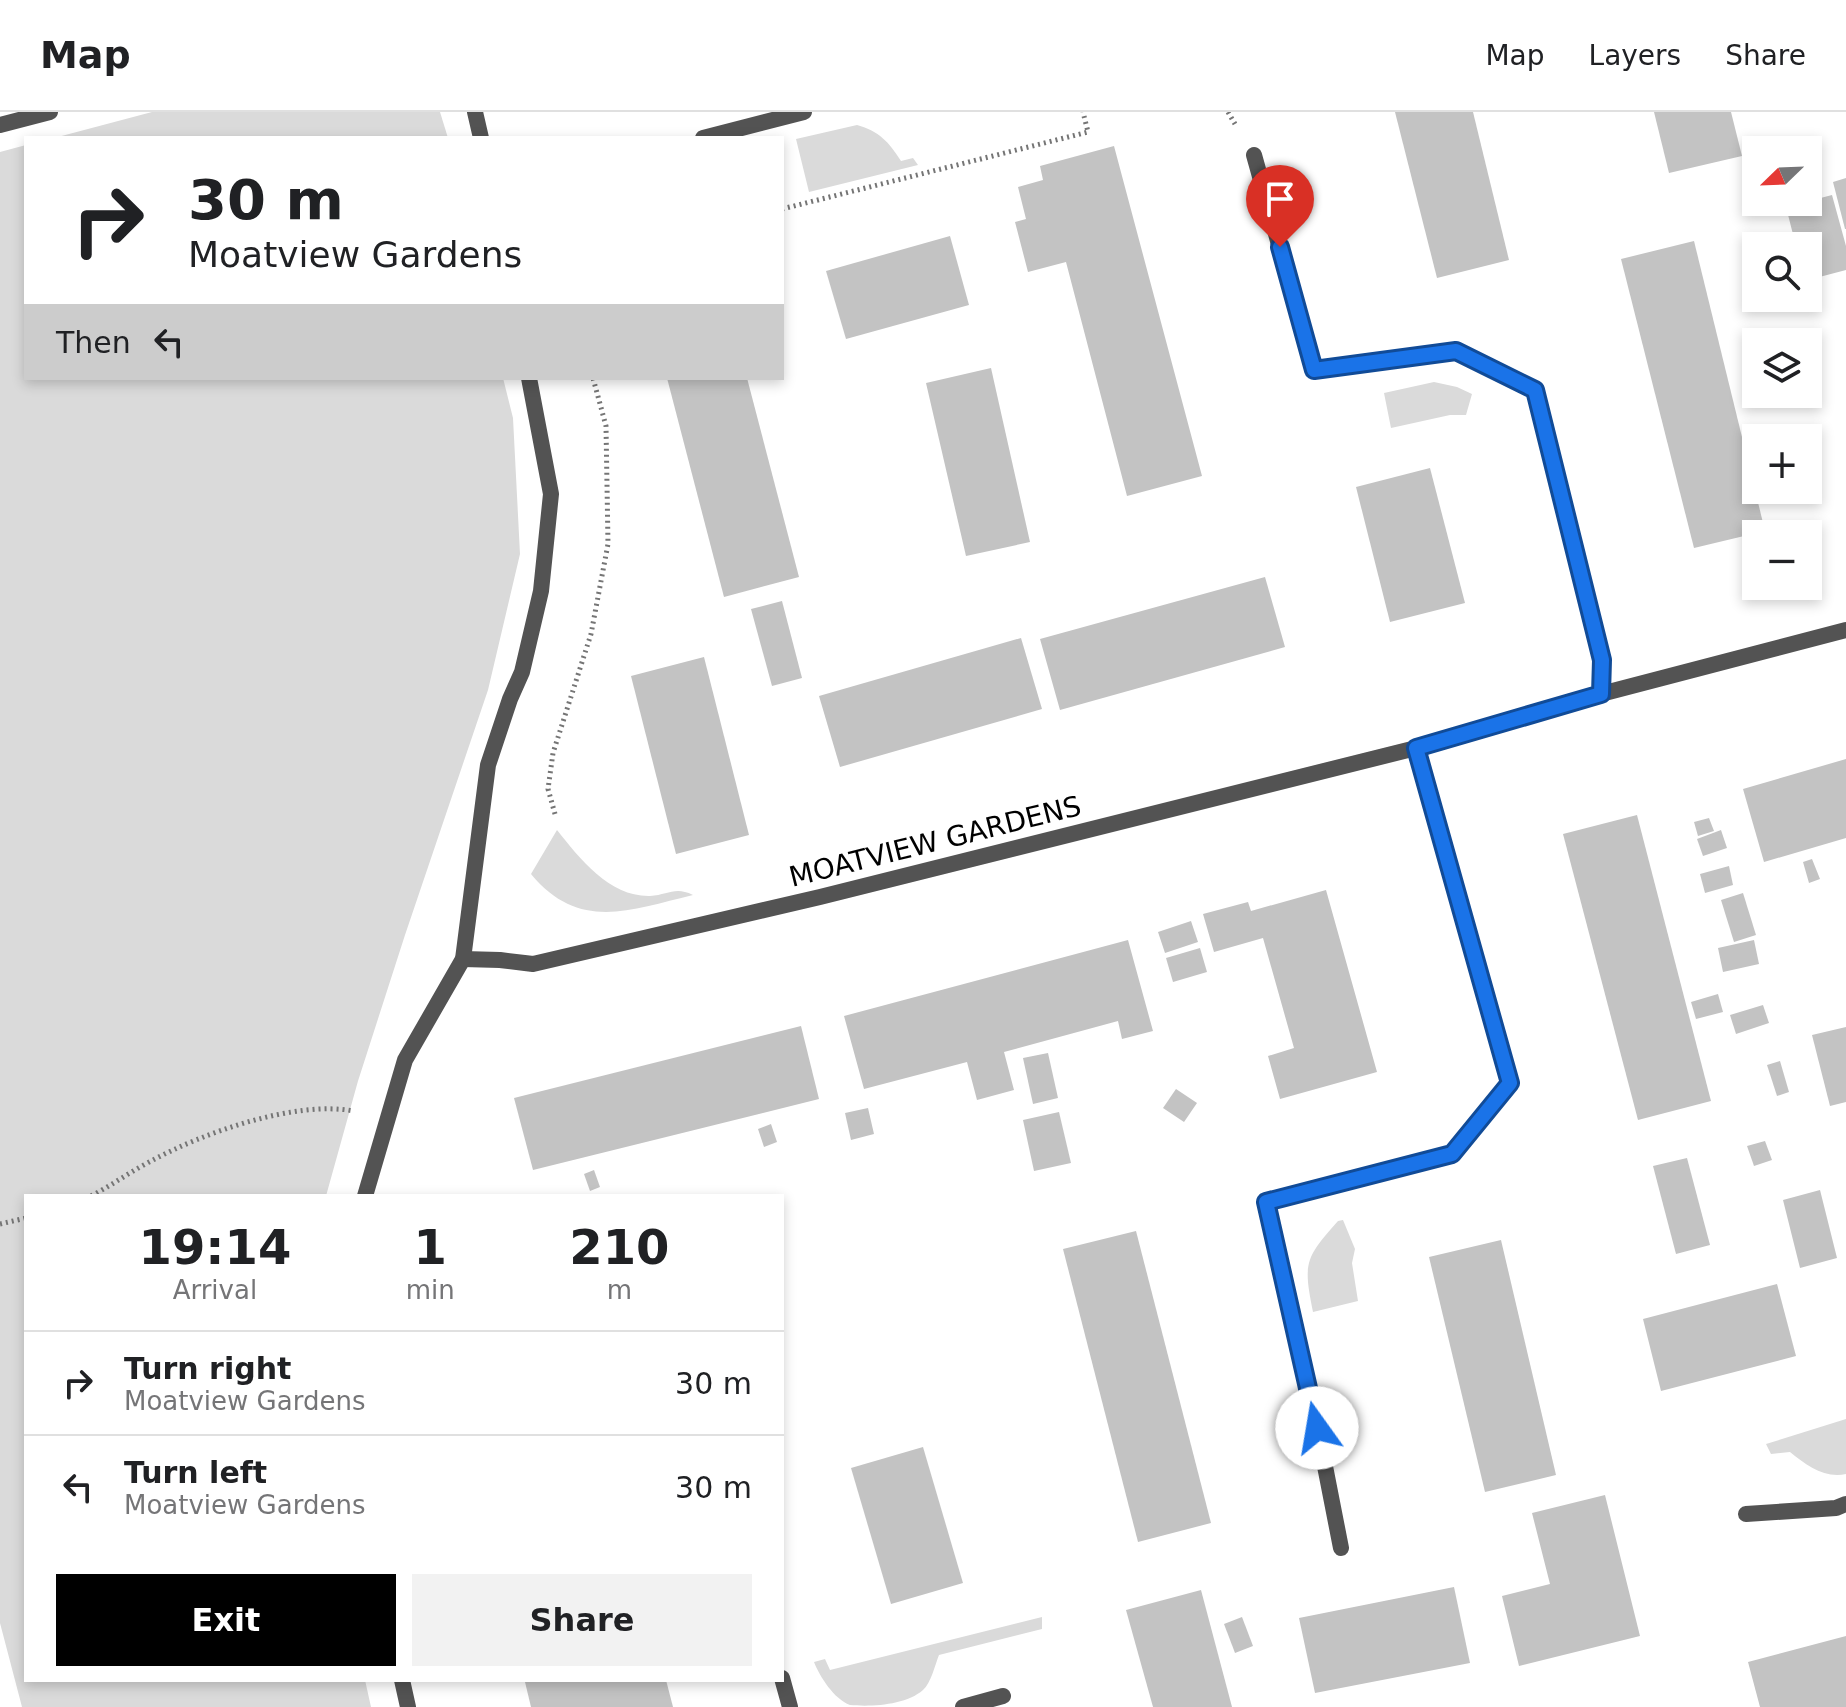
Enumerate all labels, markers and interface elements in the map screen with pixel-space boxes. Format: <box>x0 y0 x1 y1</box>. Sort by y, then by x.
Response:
text: Map <box>40 33 131 77</box>
text: Map <box>1485 39 1545 72</box>
text: Layers <box>1589 39 1681 72</box>
text: Share <box>1725 39 1806 72</box>
north arrow <box>1742 136 1822 216</box>
map controls <box>1742 136 1822 600</box>
pin <box>1246 165 1314 247</box>
text: 30 m <box>188 167 344 232</box>
icon: right <box>56 168 160 272</box>
icon: arrive <box>1258 177 1302 221</box>
button: search <box>1742 232 1822 312</box>
text: Moatview Gardens <box>188 234 522 275</box>
icon: left <box>147 320 191 364</box>
text: Then <box>56 325 131 360</box>
button: layers <box>1742 328 1822 408</box>
button: + <box>1742 424 1822 504</box>
button: − <box>1742 520 1822 600</box>
street label: MOATVIEW GARDENS <box>786 789 1085 894</box>
text: 19:14 <box>138 1219 291 1275</box>
text: 1 <box>414 1219 447 1275</box>
text: 210 <box>569 1219 669 1275</box>
text: Arrival <box>173 1275 257 1305</box>
text: min <box>406 1275 455 1305</box>
text: m <box>607 1275 632 1305</box>
text: Turn right <box>124 1351 291 1386</box>
icon: right <box>56 1361 100 1405</box>
text: 30 m <box>675 1366 752 1401</box>
text: Moatview Gardens <box>124 1386 365 1416</box>
position arrow <box>1275 1386 1359 1470</box>
text: Turn left <box>124 1455 267 1490</box>
icon: left <box>56 1465 100 1509</box>
text: 30 m <box>675 1470 752 1505</box>
text: Moatview Gardens <box>124 1490 365 1520</box>
button: Exit <box>56 1574 396 1666</box>
button: Share <box>412 1574 752 1666</box>

